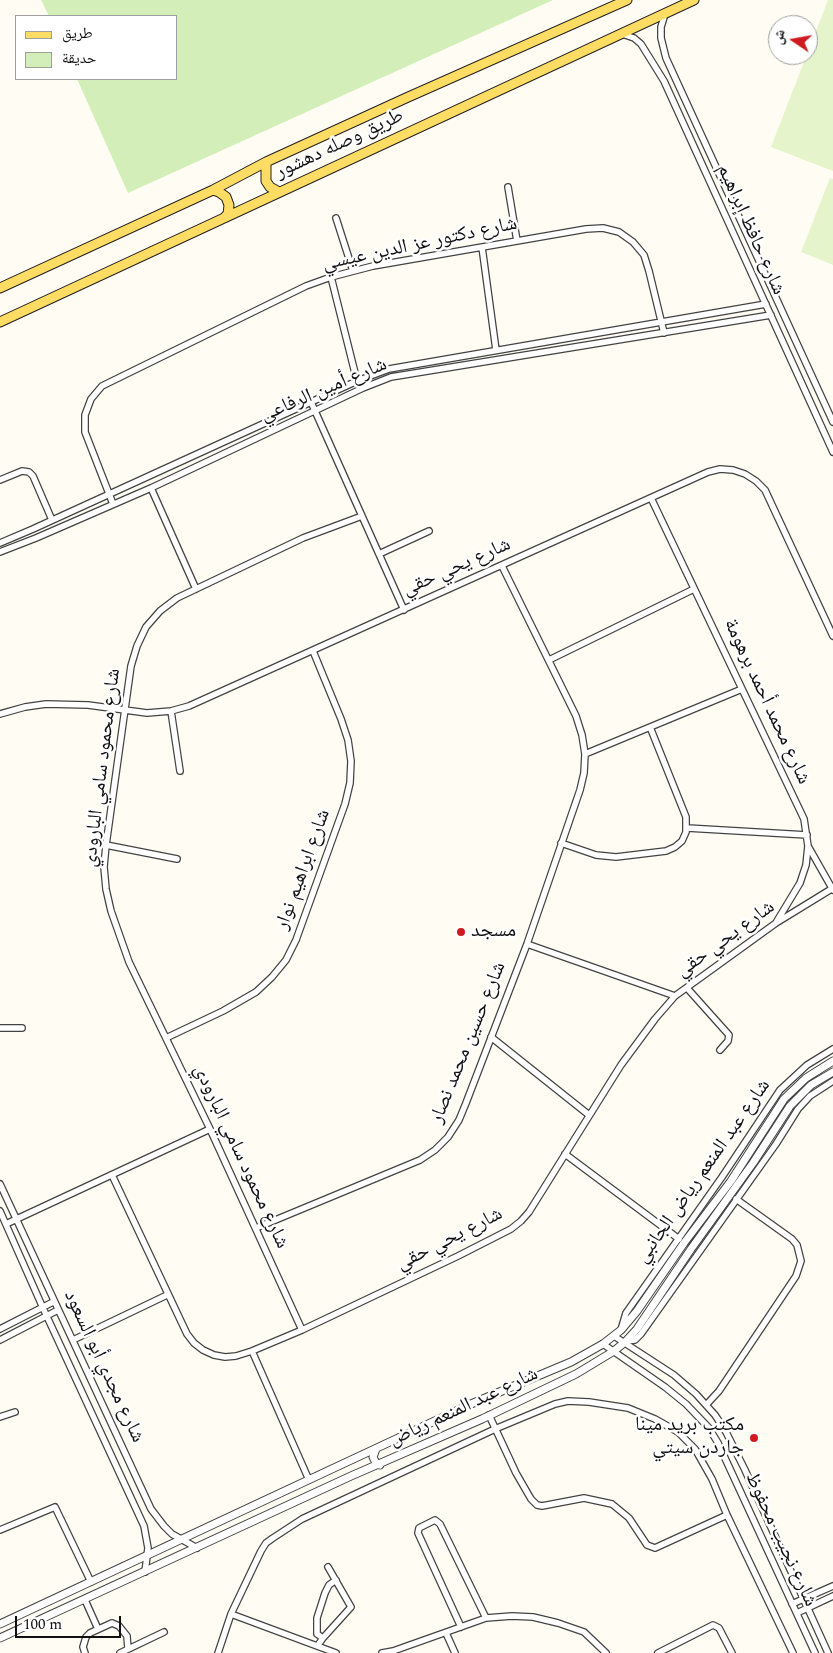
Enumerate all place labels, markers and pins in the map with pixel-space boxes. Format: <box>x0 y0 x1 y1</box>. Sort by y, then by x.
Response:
place label: مسجد <box>471 920 516 944</box>
marker: مسجد <box>455 926 467 938</box>
place label: مكتب بريد مينا جاردن سيتي <box>635 1414 744 1461</box>
marker: مكتب بريد مينا جاردن سيتي <box>748 1432 760 1444</box>

